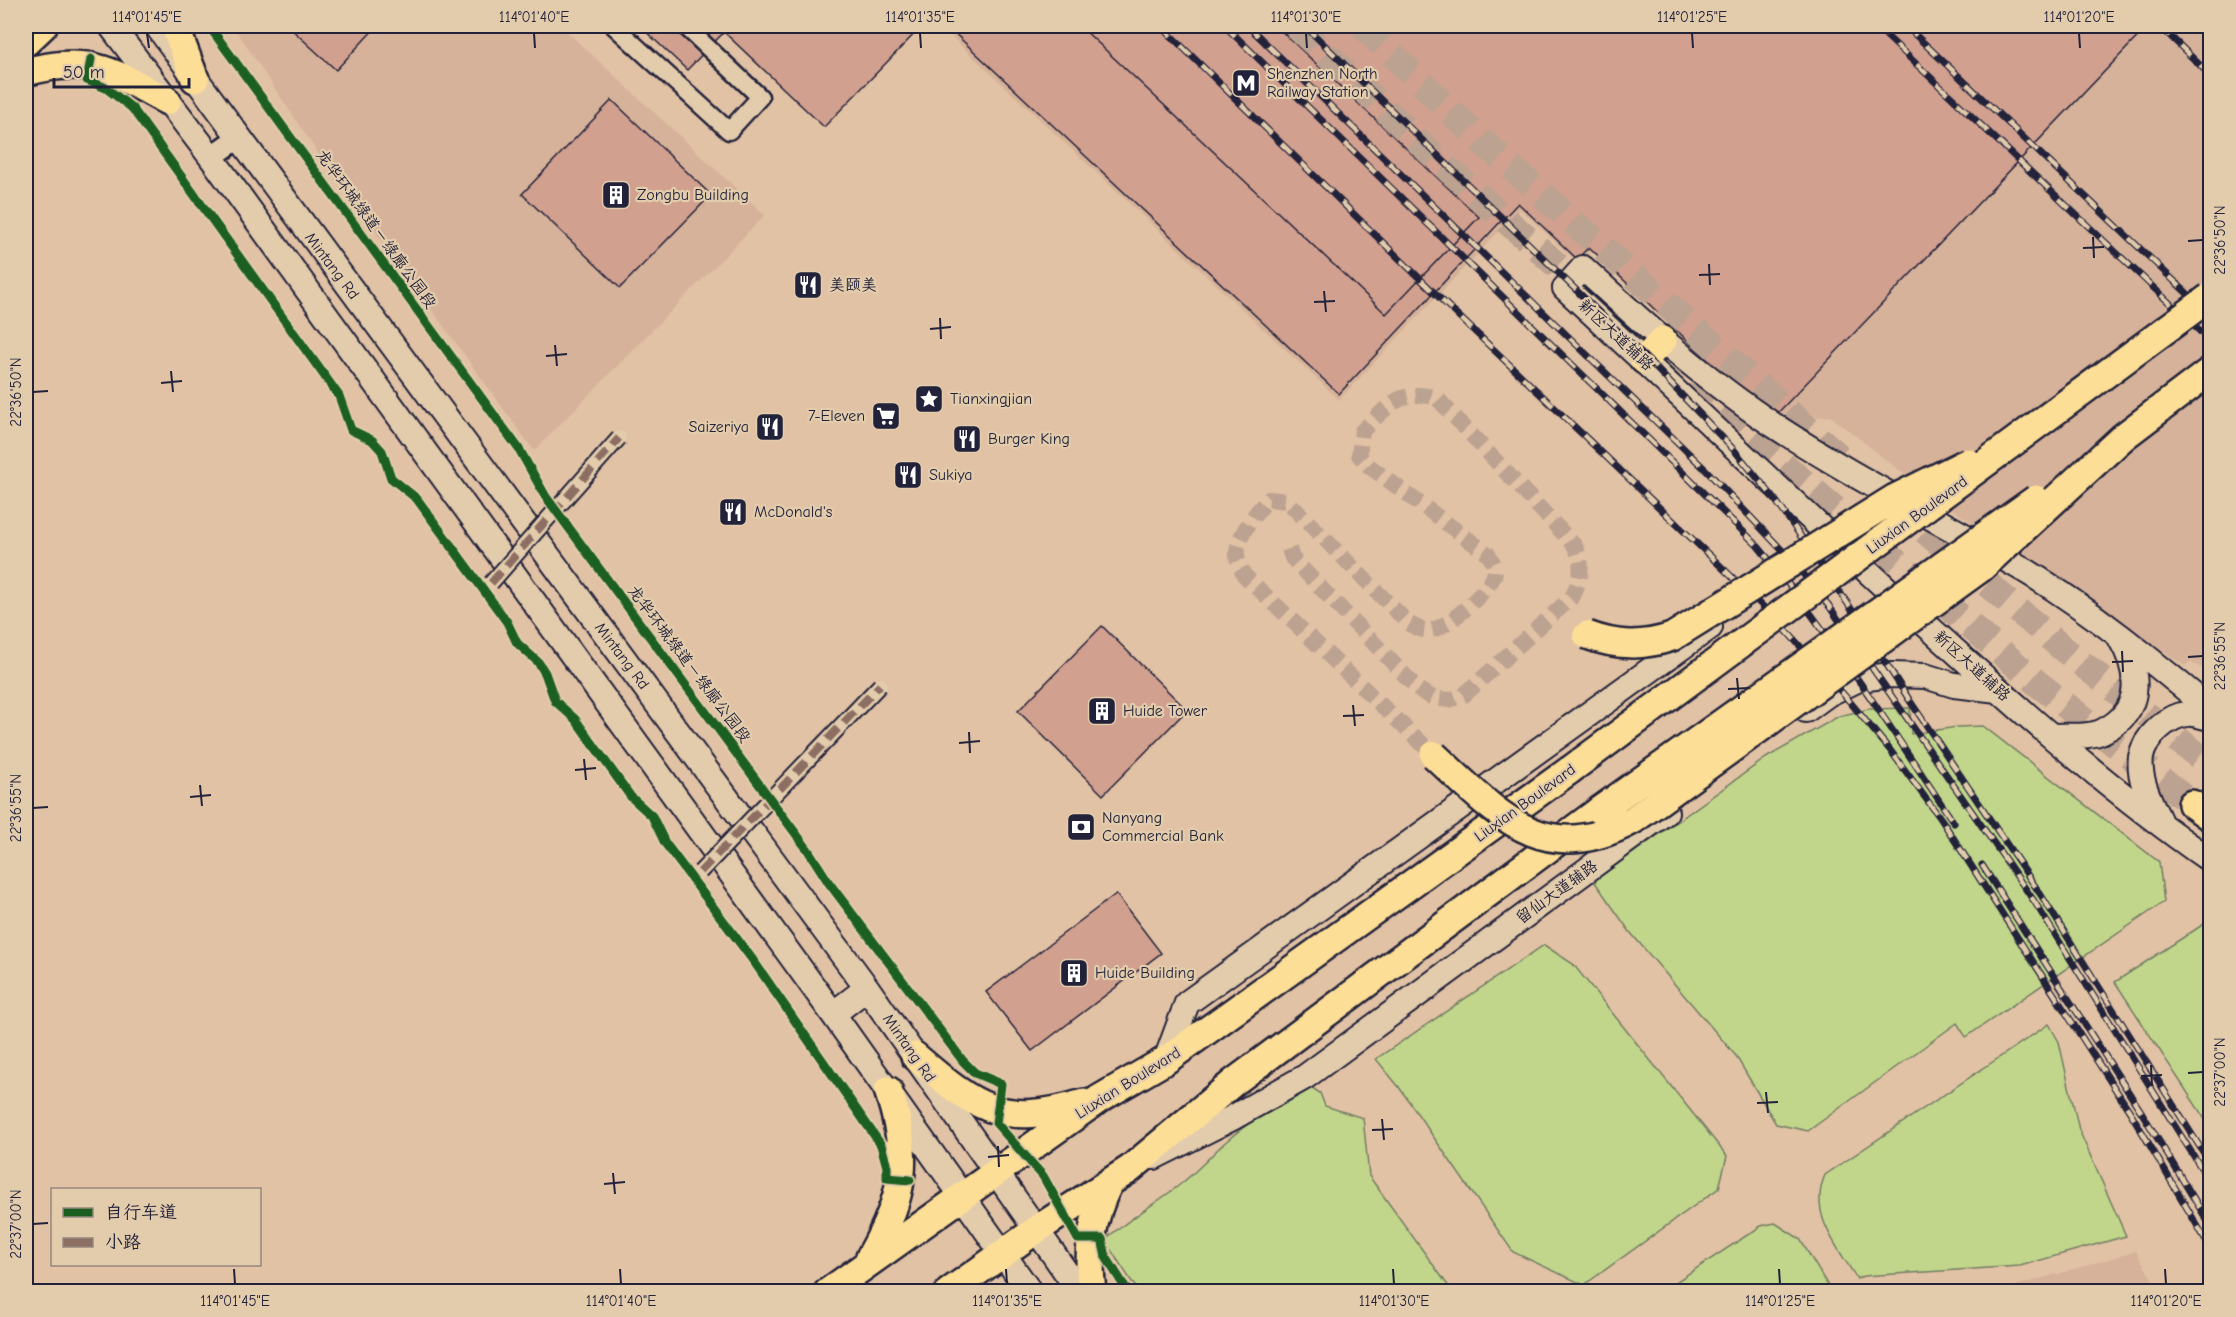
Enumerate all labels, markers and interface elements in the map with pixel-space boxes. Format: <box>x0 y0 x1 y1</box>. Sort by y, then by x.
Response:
text: 114°01'45"E <box>112 8 182 26</box>
text: 114°01'40"E <box>499 8 569 26</box>
text: 114°01'35"E <box>885 8 955 26</box>
text: 114°01'30"E <box>1271 8 1341 26</box>
text: 114°01'25"E <box>1657 8 1727 26</box>
text: 114°01'20"E <box>2044 8 2114 26</box>
scale bar <box>54 51 189 89</box>
text: 50 m <box>63 62 105 83</box>
place label: Shenzhen North Railway Station <box>1267 65 1378 101</box>
metro station icon: Shenzhen North Railway Station <box>1230 67 1262 99</box>
street label: 龙华环城绿道－绿廊公园段 <box>312 146 440 312</box>
building icon: Zongbu Building <box>600 179 632 211</box>
place label: Zongbu Building <box>637 186 749 204</box>
text: 22°36'50"N <box>2211 205 2229 275</box>
street label: Mintang Rd <box>301 229 363 303</box>
restaurant icon: 美颐美 <box>792 269 824 301</box>
place label: 美颐美 <box>829 276 877 294</box>
street label: 新区大道辅路 <box>1575 296 1657 374</box>
text: 22°36'50"N <box>7 357 25 427</box>
place icon: Tianxingjian <box>913 383 945 415</box>
place label: Tianxingjian <box>950 390 1032 408</box>
supermarket icon: 7-Eleven <box>870 400 902 432</box>
place label: 7-Eleven <box>808 407 865 425</box>
restaurant icon: Saizeriya <box>754 411 786 443</box>
place label: Saizeriya <box>689 418 749 436</box>
restaurant icon: Burger King <box>951 423 983 455</box>
place label: Burger King <box>988 430 1070 448</box>
restaurant icon: Sukiya <box>892 459 924 491</box>
place label: Sukiya <box>929 466 973 484</box>
street label: Liuxian Boulevard <box>1863 472 1971 558</box>
restaurant icon: McDonald's <box>717 496 749 528</box>
place label: McDonald's <box>754 503 833 521</box>
street label: 龙华环城绿道－绿廊公园段 <box>624 582 754 746</box>
street label: Mintang Rd <box>591 619 653 693</box>
text: 22°36'55"N <box>2211 622 2229 690</box>
street label: 新区大道辅路 <box>1930 627 2014 705</box>
building icon: Huide Tower <box>1086 695 1118 727</box>
place label: Huide Tower <box>1123 702 1208 720</box>
street label: Liuxian Boulevard <box>1471 760 1579 846</box>
text: 22°36'55"N <box>7 774 25 842</box>
place label: Nanyang Commercial Bank <box>1102 809 1224 845</box>
bank icon: Nanyang Commercial Bank <box>1065 811 1097 843</box>
street label: 留仙大道辅路 <box>1513 857 1601 927</box>
building icon: Huide Building <box>1058 957 1090 989</box>
place label: Huide Building <box>1095 964 1195 982</box>
street label: Mintang Rd <box>879 1011 939 1085</box>
text: 22°37'00"N <box>2211 1037 2229 1107</box>
street label: Liuxian Boulevard <box>1072 1043 1184 1123</box>
legend <box>51 1188 261 1266</box>
text: 22°37'00"N <box>7 1189 25 1259</box>
text: 自行车道 <box>105 1202 177 1223</box>
text: 小路 <box>105 1232 141 1253</box>
text: 114°01'45"E <box>200 1292 270 1310</box>
text: 114°01'40"E <box>586 1292 656 1310</box>
text: 114°01'35"E <box>972 1292 1042 1310</box>
text: 114°01'30"E <box>1359 1292 1429 1310</box>
text: 114°01'25"E <box>1745 1292 1815 1310</box>
text: 114°01'20"E <box>2131 1292 2201 1310</box>

